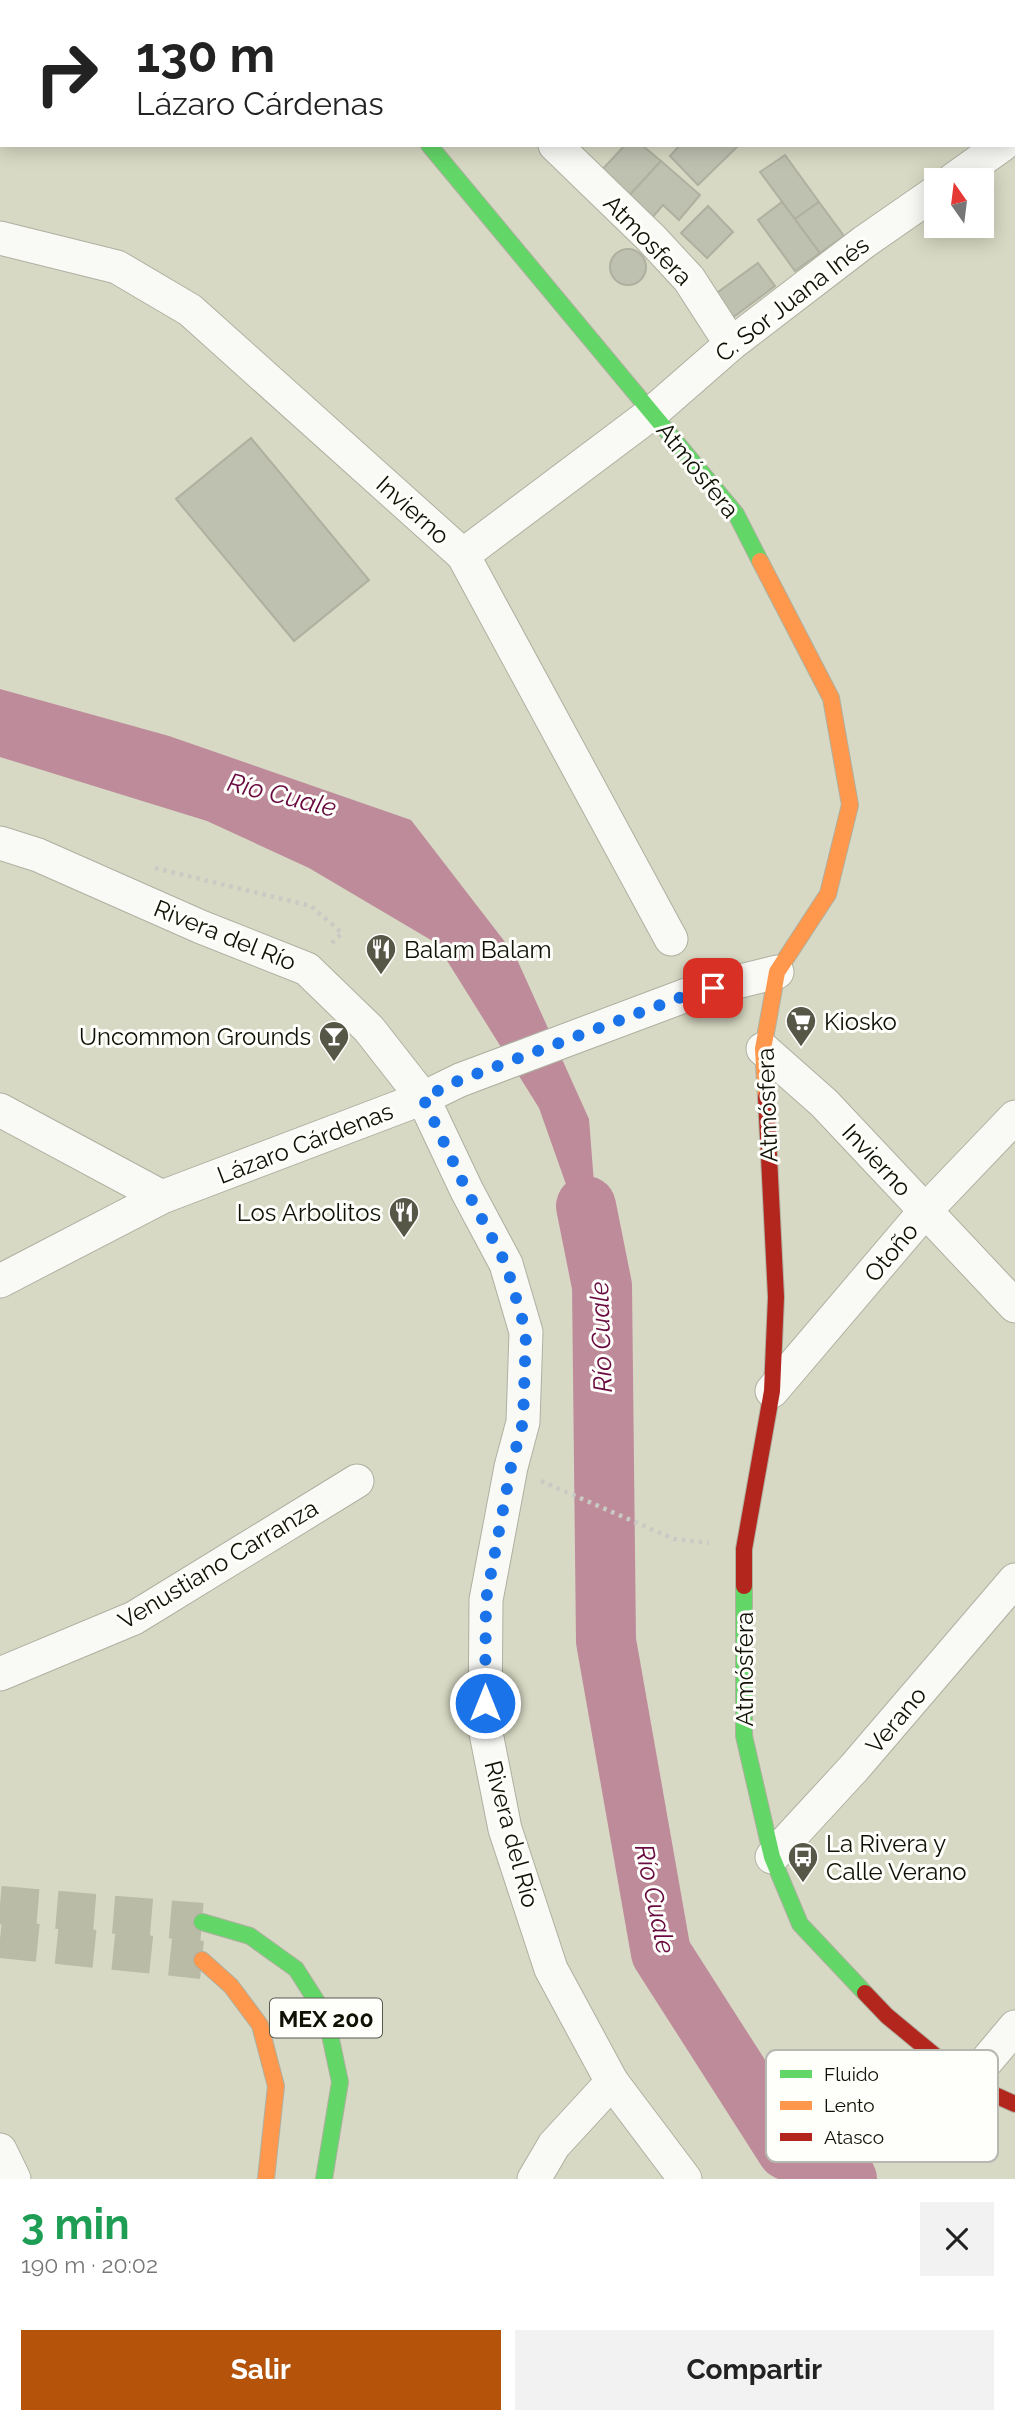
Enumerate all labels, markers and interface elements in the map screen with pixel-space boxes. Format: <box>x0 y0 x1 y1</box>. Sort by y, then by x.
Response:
text: 130 m <box>136 26 275 83</box>
icon: right <box>21 28 112 119</box>
text: Lázaro Cárdenas <box>136 85 384 122</box>
north arrow <box>924 168 994 238</box>
map controls <box>924 168 994 238</box>
street label: Atmosfera <box>598 189 698 291</box>
street label: C. Sor Juana Inés <box>709 230 875 368</box>
street label: Atmósfera <box>651 416 745 524</box>
street label: Invierno <box>370 470 456 550</box>
water label: Río Cuale <box>224 767 340 823</box>
street label: Rivera del Río <box>150 893 300 977</box>
restaurant icon: Balam Balam <box>364 932 398 976</box>
place label: Balam Balam <box>404 935 552 964</box>
pin <box>683 958 743 1018</box>
icon: arrive <box>694 969 732 1007</box>
supermarket icon: Kiosko <box>784 1004 818 1048</box>
place label: Kiosko <box>824 1007 897 1036</box>
bar icon: Uncommon Grounds <box>317 1019 351 1063</box>
place label: Uncommon Grounds <box>79 1022 311 1051</box>
street label: Atmósfera <box>751 1047 783 1163</box>
street label: Lázaro Cárdenas <box>213 1096 397 1190</box>
street label: Invierno <box>836 1118 918 1202</box>
restaurant icon: Los Arbolitos <box>387 1195 421 1239</box>
place label: Los Arbolitos <box>237 1198 381 1227</box>
street label: Otoño <box>858 1216 924 1288</box>
water label: Río Cuale <box>584 1281 618 1393</box>
street label: Venustiano Carranza <box>113 1493 323 1635</box>
street label: Atmósfera <box>730 1612 759 1726</box>
position arrow <box>448 1666 522 1740</box>
street label: Verano <box>860 1681 932 1759</box>
street label: Rivera del Río <box>478 1757 546 1911</box>
place label: La Rivera y Calle Verano <box>826 1829 967 1886</box>
bus stop icon: La Rivera y Calle Verano <box>786 1840 820 1884</box>
water label: Río Cuale <box>629 1842 681 1957</box>
road number: MEX 200 <box>270 1998 382 2038</box>
legend <box>766 2050 998 2162</box>
text: Fluido <box>824 2063 879 2085</box>
text: Lento <box>824 2094 875 2116</box>
text: Atasco <box>824 2126 884 2148</box>
text: 3 min <box>21 2200 130 2249</box>
button: close <box>920 2202 994 2276</box>
text: 190 m · 20:02 <box>21 2251 158 2278</box>
button: Salir <box>21 2330 501 2410</box>
button: Compartir <box>515 2330 994 2410</box>

